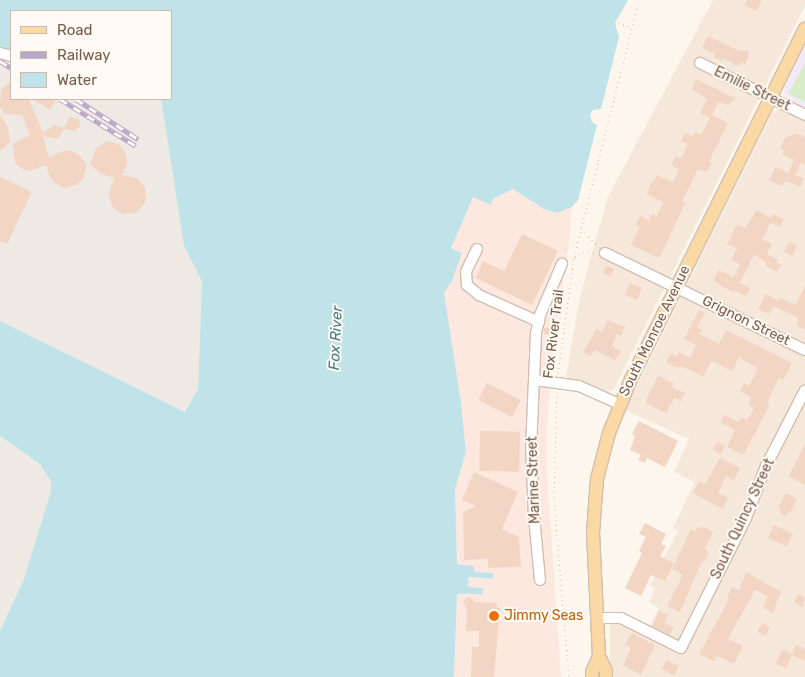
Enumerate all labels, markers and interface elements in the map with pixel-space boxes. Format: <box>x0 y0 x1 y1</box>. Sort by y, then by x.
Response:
legend <box>10 10 172 100</box>
text: Road <box>57 21 93 39</box>
text: Railway <box>57 46 111 64</box>
street label: Emilie Street <box>711 63 793 115</box>
text: Water <box>57 71 97 89</box>
street label: South Monroe Avenue <box>616 263 694 399</box>
street label: Fox River Trail <box>540 288 568 380</box>
street label: Grignon Street <box>699 293 793 349</box>
water label: Fox River <box>325 305 347 371</box>
street label: Marine Street <box>524 436 544 524</box>
street label: South Quincy Street <box>708 456 778 582</box>
place label: Jimmy Seas <box>504 608 584 624</box>
marker: Jimmy Seas <box>488 610 500 622</box>

